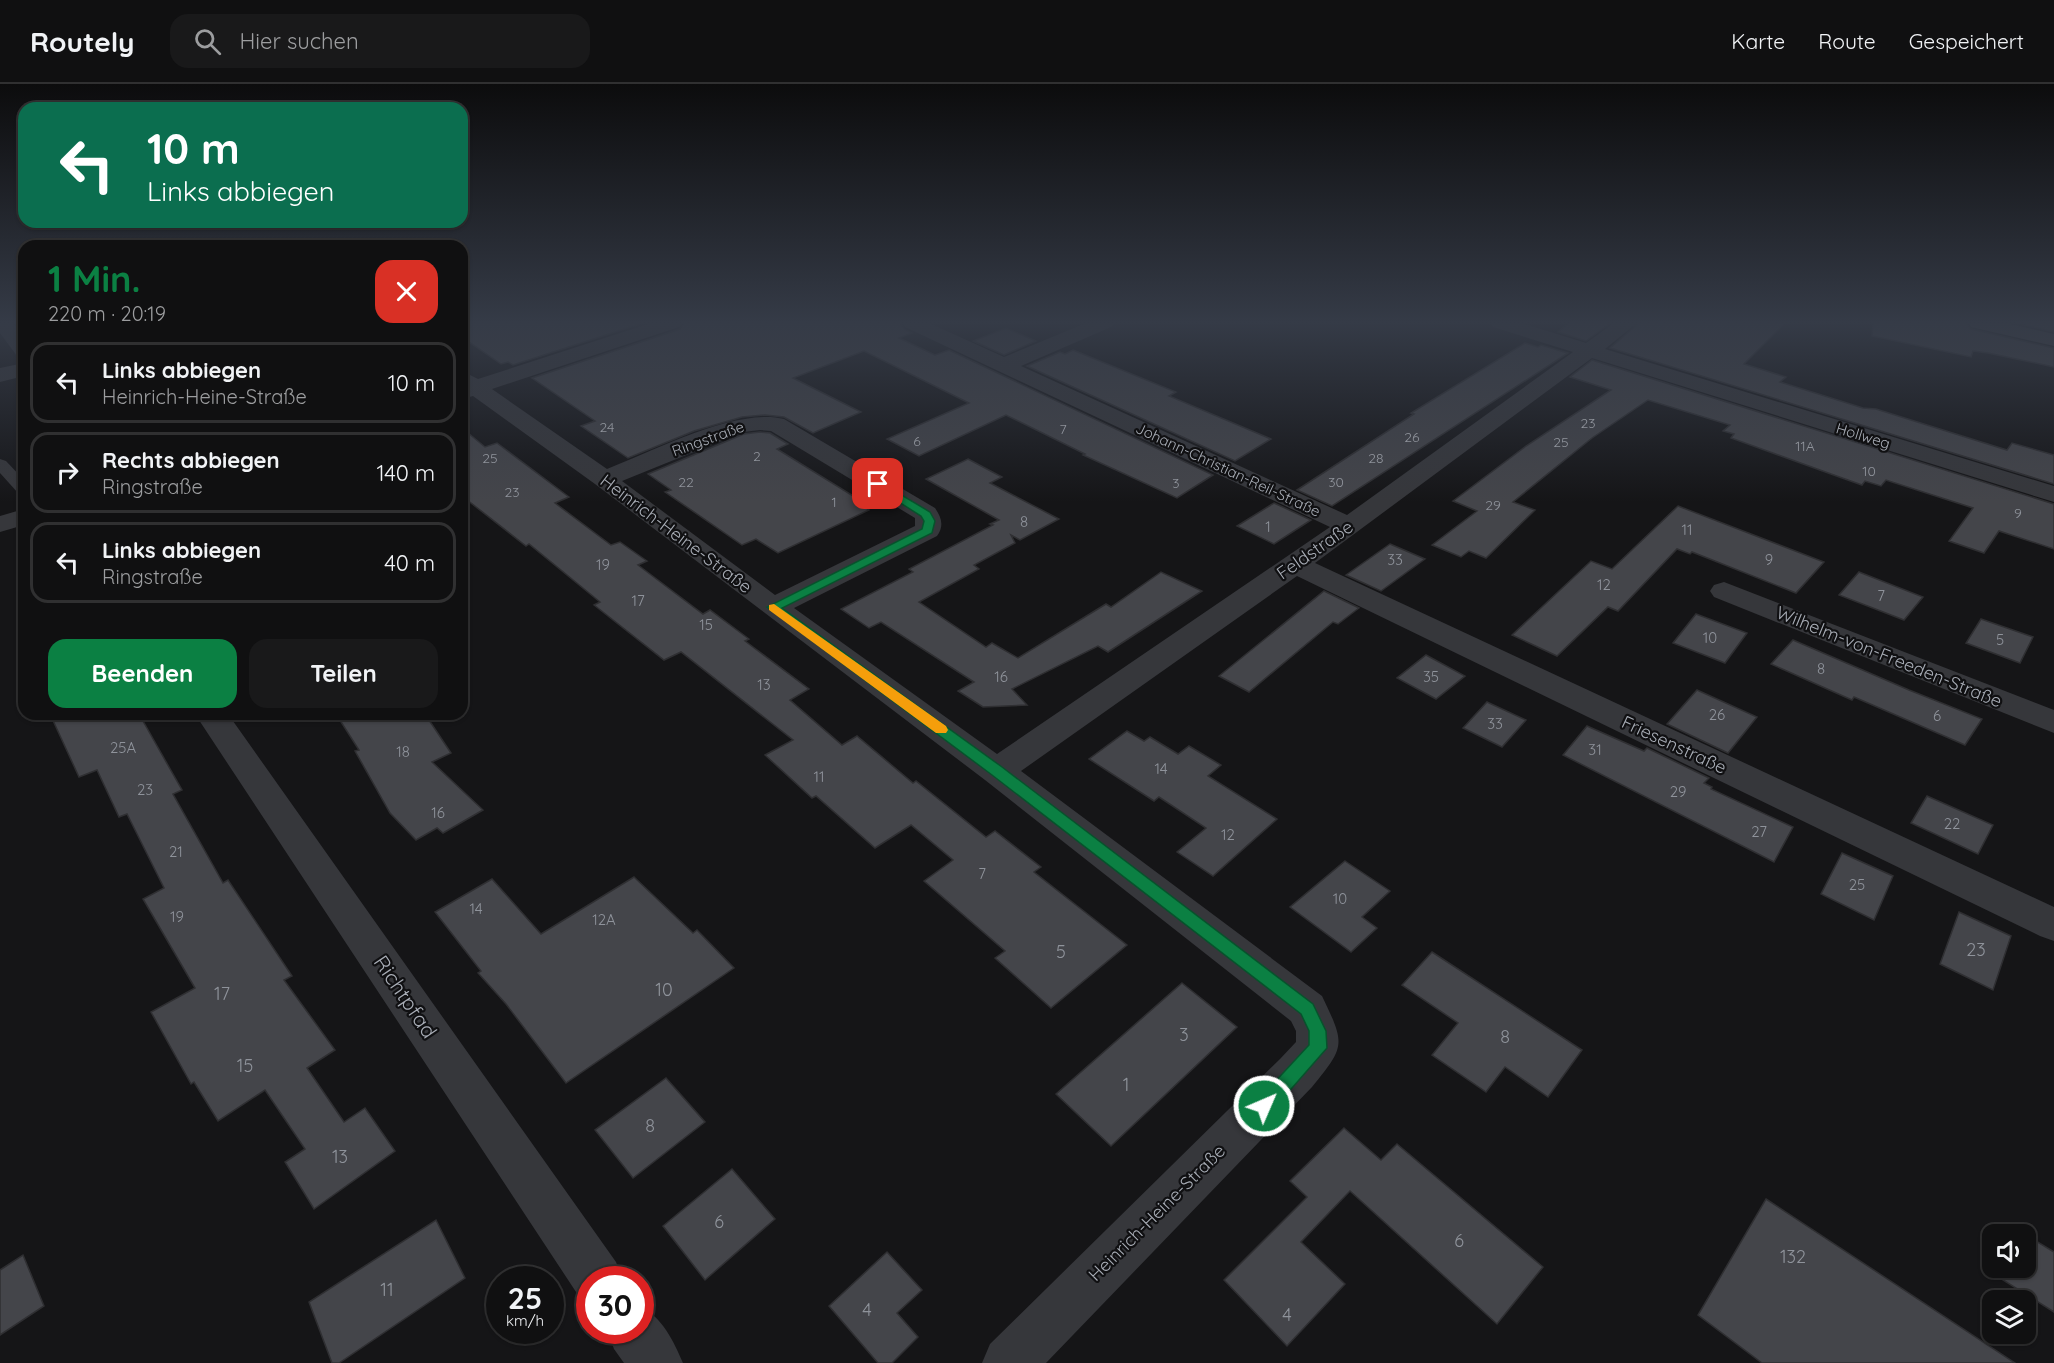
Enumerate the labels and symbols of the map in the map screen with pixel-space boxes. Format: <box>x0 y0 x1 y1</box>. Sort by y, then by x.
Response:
house number: 23 <box>1580 414 1596 432</box>
street label: Ringstraße <box>669 417 747 460</box>
house number: 24 <box>600 418 614 436</box>
street label: Johann-Christian-Reil-Straße <box>1133 418 1324 521</box>
street label: Hollweg <box>1834 418 1892 453</box>
house number: 7 <box>1059 420 1067 438</box>
house number: 26 <box>1404 428 1420 446</box>
house number: 6 <box>913 432 921 450</box>
house number: 25 <box>1553 433 1569 451</box>
house number: 11A <box>1795 437 1815 455</box>
house number: 2 <box>753 447 761 465</box>
house number: 25 <box>482 449 498 467</box>
house number: 28 <box>1368 449 1384 467</box>
pin <box>852 458 903 509</box>
house number: 10 <box>1862 462 1876 480</box>
street label: Heinrich-Heine-Straße <box>596 469 757 598</box>
house number: 22 <box>678 473 694 491</box>
house number: 30 <box>1328 473 1344 491</box>
house number: 3 <box>1172 474 1180 492</box>
house number: 23 <box>504 483 520 501</box>
house number: 1 <box>831 493 837 511</box>
house number: 29 <box>1485 496 1501 514</box>
house number: 9 <box>2014 504 2022 522</box>
house number: 8 <box>1020 512 1028 531</box>
street label: Feldstraße <box>1272 515 1357 584</box>
house number: 1 <box>1265 517 1271 536</box>
house number: 11 <box>1681 520 1693 539</box>
house number: 33 <box>1387 550 1403 569</box>
house number: 9 <box>1765 550 1773 569</box>
house number: 19 <box>596 555 610 574</box>
house number: 12 <box>1597 575 1611 594</box>
house number: 7 <box>1877 586 1885 605</box>
house number: 17 <box>631 591 645 610</box>
street label: Wilhelm-von-Freeden-Straße <box>1773 601 2005 712</box>
house number: 15 <box>699 615 713 634</box>
house number: 10 <box>1703 628 1717 647</box>
house number: 5 <box>1996 630 2004 649</box>
house number: 8 <box>1817 659 1825 678</box>
house number: 16 <box>994 667 1008 686</box>
house number: 35 <box>1423 667 1439 686</box>
house number: 13 <box>757 675 771 694</box>
house number: 26 <box>1709 705 1725 724</box>
house number: 6 <box>1933 706 1941 725</box>
street label: Friesenstraße <box>1618 710 1730 779</box>
house number: 33 <box>1487 714 1503 733</box>
house number: 25A <box>110 738 136 757</box>
house number: 31 <box>1588 740 1602 759</box>
house number: 18 <box>396 742 410 761</box>
house number: 14 <box>1154 759 1168 778</box>
house number: 11 <box>813 767 825 786</box>
house number: 23 <box>137 780 153 799</box>
house number: 29 <box>1670 782 1686 801</box>
house number: 16 <box>431 803 445 822</box>
house number: 22 <box>1944 814 1960 833</box>
house number: 27 <box>1751 822 1767 841</box>
house number: 12 <box>1221 825 1235 844</box>
house number: 21 <box>169 842 183 861</box>
house number: 7 <box>978 864 986 883</box>
house number: 25 <box>1849 875 1865 894</box>
house number: 10 <box>1333 889 1347 908</box>
house number: 14 <box>469 899 483 918</box>
house number: 19 <box>170 907 184 926</box>
house number: 12A <box>592 910 616 929</box>
house number: 23 <box>1966 938 1986 961</box>
house number: 5 <box>1056 940 1066 963</box>
street label: Richtpfad <box>369 950 443 1043</box>
house number: 10 <box>655 978 673 1001</box>
house number: 17 <box>214 982 230 1005</box>
house number: 3 <box>1179 1023 1189 1046</box>
house number: 8 <box>1500 1025 1510 1048</box>
house number: 15 <box>237 1054 253 1077</box>
house number: 1 <box>1123 1073 1129 1096</box>
position arrow <box>1232 1074 1296 1138</box>
house number: 8 <box>645 1114 655 1137</box>
street label: Heinrich-Heine-Straße <box>1083 1139 1230 1286</box>
house number: 13 <box>332 1145 348 1168</box>
house number: 6 <box>714 1210 724 1233</box>
house number: 6 <box>1454 1229 1464 1252</box>
house number: 132 <box>1780 1245 1806 1268</box>
speed limit sign: 30 <box>576 1266 654 1344</box>
house number: 11 <box>380 1278 394 1301</box>
house number: 4 <box>862 1298 872 1321</box>
house number: 4 <box>1282 1303 1292 1326</box>

